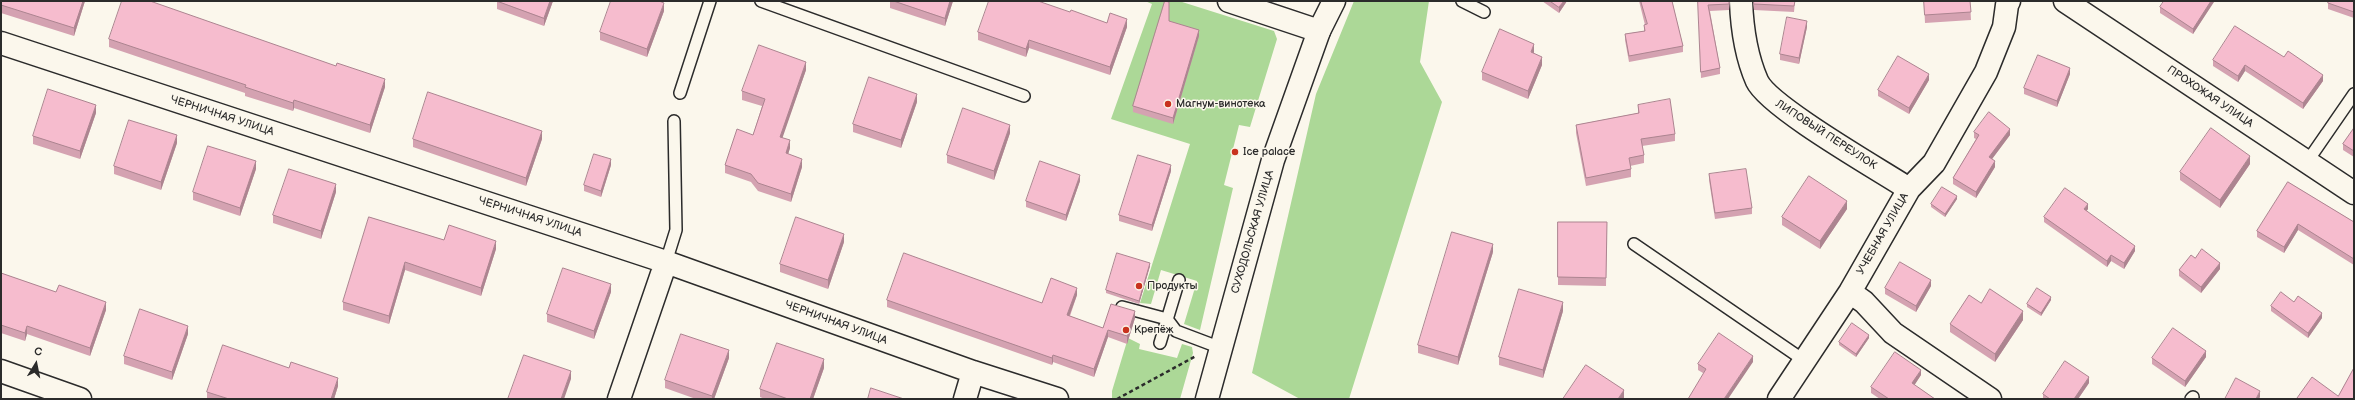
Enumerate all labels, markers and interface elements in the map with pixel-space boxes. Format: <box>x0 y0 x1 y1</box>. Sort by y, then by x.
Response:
street label: ПРОХОЖАЯ УЛИЦА <box>2164 63 2256 131</box>
street label: ЧЕРНИЧНАЯ УЛИЦА <box>169 93 275 139</box>
place label: Магнум-винотека <box>1176 97 1266 111</box>
street label: ЛИПОВЫЙ ПЕРЕУЛОК <box>1773 97 1879 173</box>
marker: Магнум-винотека <box>1163 99 1173 109</box>
place label: Ice palace <box>1243 145 1295 159</box>
marker: Ice palace <box>1230 147 1240 157</box>
street label: СУХОДОЛЬСКАЯ УЛИЦА <box>1229 169 1277 295</box>
street label: УЧЕБНАЯ УЛИЦА <box>1854 191 1912 277</box>
street label: ЧЕРНИЧНАЯ УЛИЦА <box>477 194 583 240</box>
place label: Продукты <box>1147 279 1198 293</box>
marker: Продукты <box>1134 281 1144 291</box>
street label: ЧЕРНИЧНАЯ УЛИЦА <box>783 298 889 348</box>
place label: Крепёж <box>1134 323 1174 337</box>
marker: Крепёж <box>1121 325 1131 335</box>
north arrow <box>16 344 56 384</box>
text: С <box>33 345 43 359</box>

